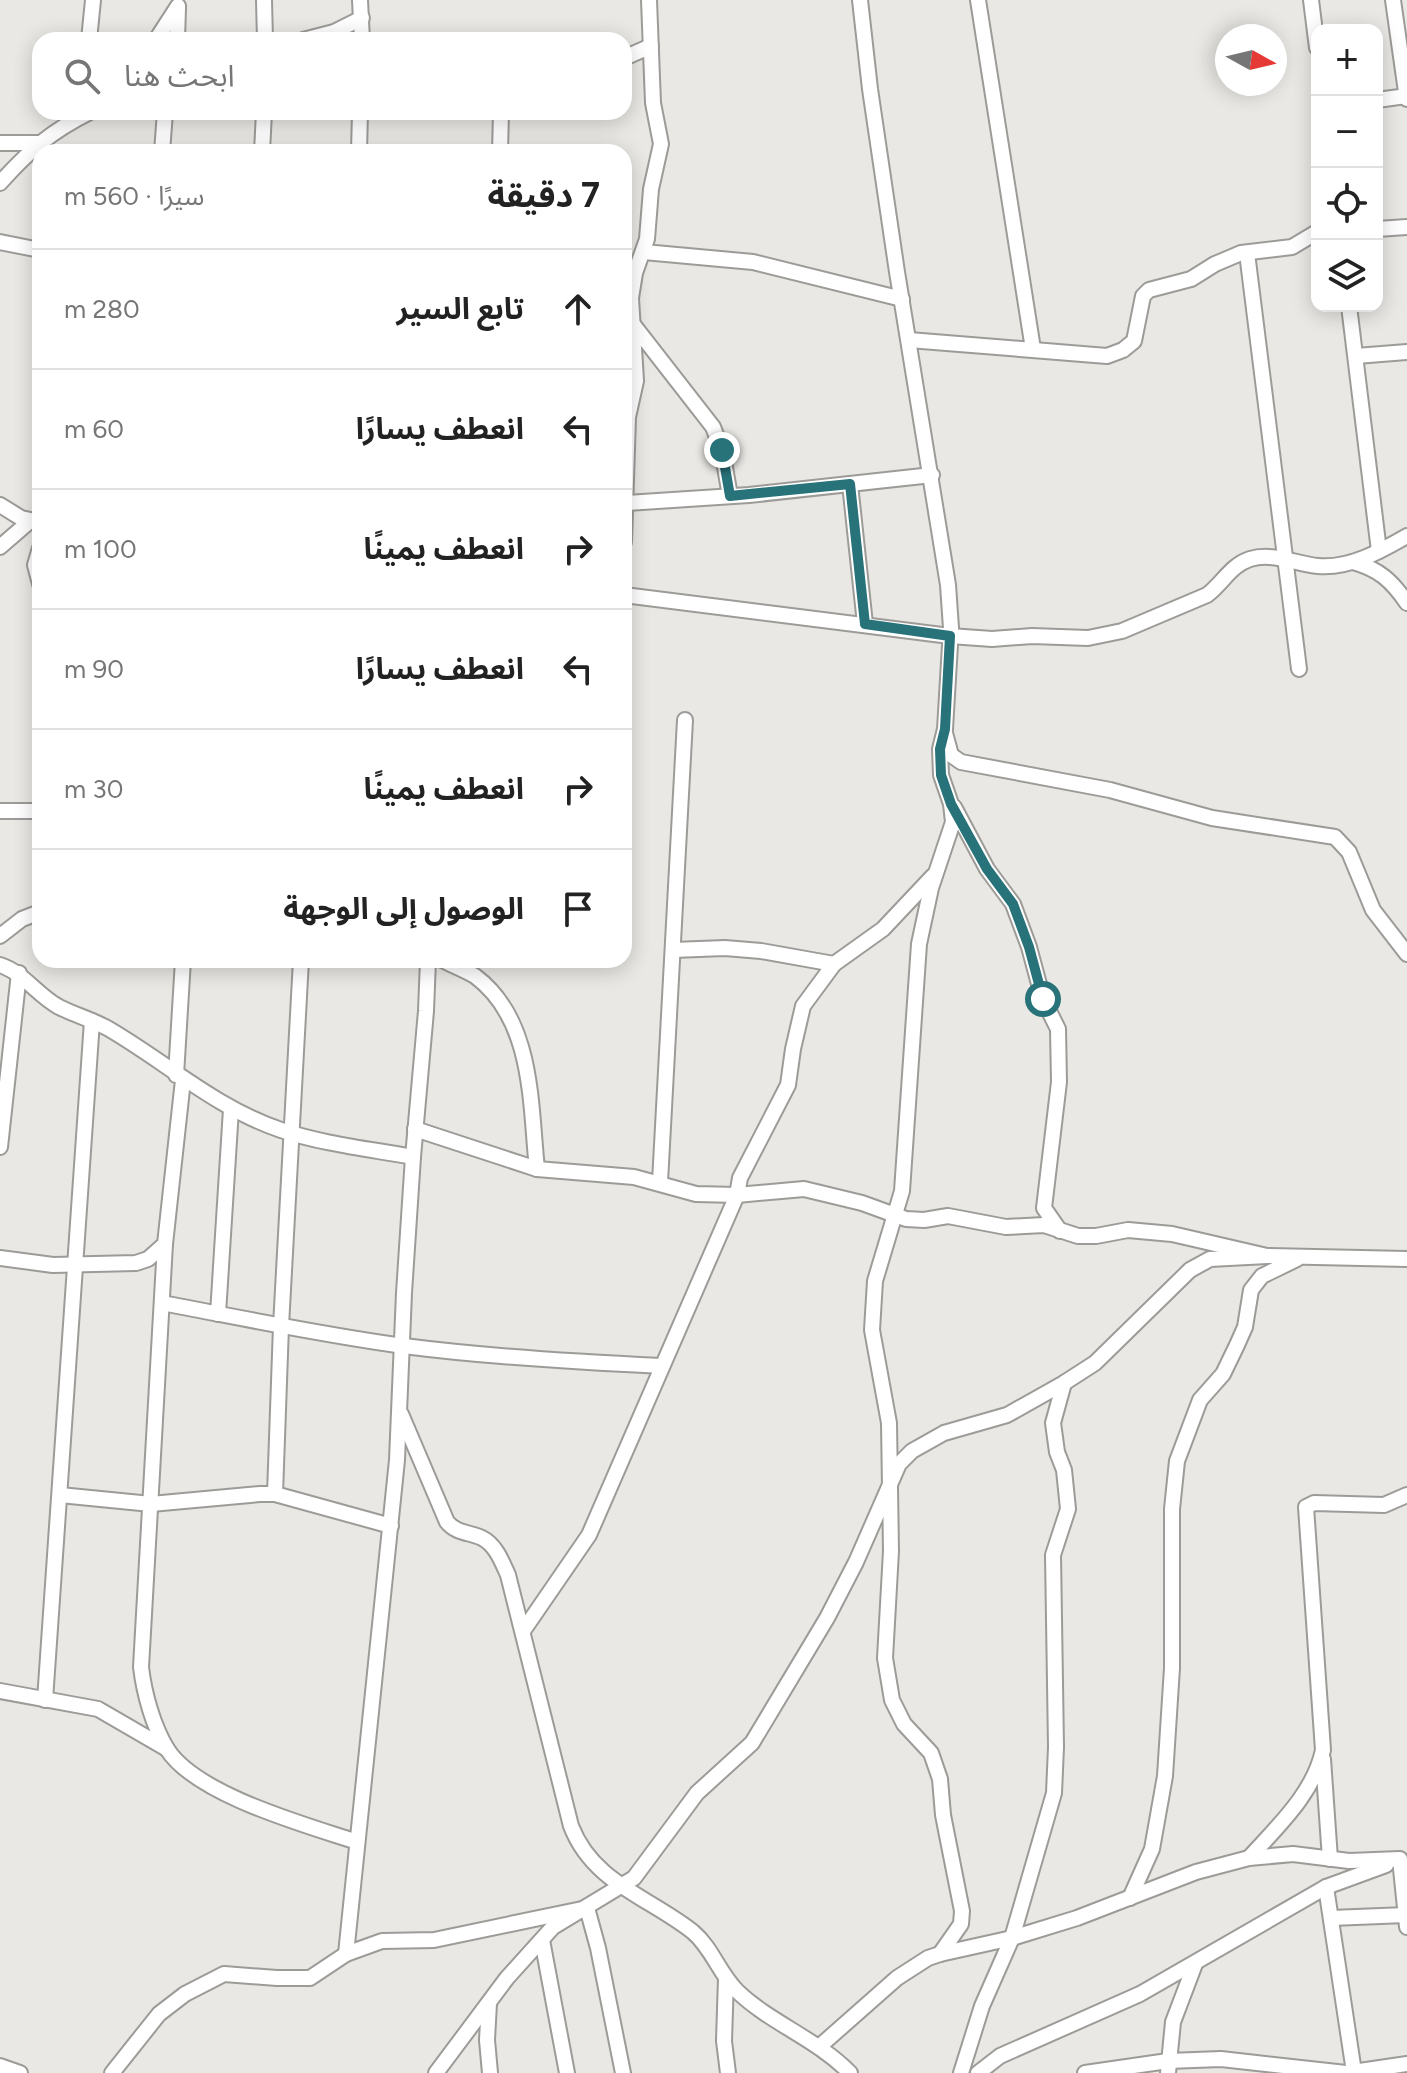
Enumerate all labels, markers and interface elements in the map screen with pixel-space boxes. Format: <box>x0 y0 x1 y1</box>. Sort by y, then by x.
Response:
north arrow <box>1215 24 1287 96</box>
map controls <box>1311 24 1383 312</box>
button: + <box>1311 24 1383 96</box>
search box <box>32 32 632 120</box>
icon: search <box>60 54 104 98</box>
text: ابحث هنا <box>124 57 235 94</box>
button: − <box>1311 96 1383 168</box>
button: locate <box>1311 168 1383 240</box>
text: 7 دقيقة <box>487 175 600 216</box>
text: سيرًا · 560 m <box>64 180 204 212</box>
button: layers <box>1311 240 1383 312</box>
icon: ahead <box>556 287 600 331</box>
text: تابع السير <box>397 290 524 327</box>
text: 280 m <box>64 293 140 325</box>
icon: left <box>556 407 600 451</box>
text: انعطف يسارًا <box>356 410 524 447</box>
text: 60 m <box>64 413 124 445</box>
route end <box>704 432 740 468</box>
icon: right <box>556 527 600 571</box>
text: انعطف يمينًا <box>363 530 524 567</box>
text: 100 m <box>64 533 137 565</box>
icon: left <box>556 647 600 691</box>
text: انعطف يسارًا <box>356 650 524 687</box>
text: 90 m <box>64 653 124 685</box>
icon: right <box>556 767 600 811</box>
text: انعطف يمينًا <box>363 770 524 807</box>
text: 30 m <box>64 773 123 805</box>
icon: arrive <box>556 887 600 931</box>
text: الوصول إلى الوجهة <box>283 890 524 927</box>
route start <box>1025 981 1061 1017</box>

